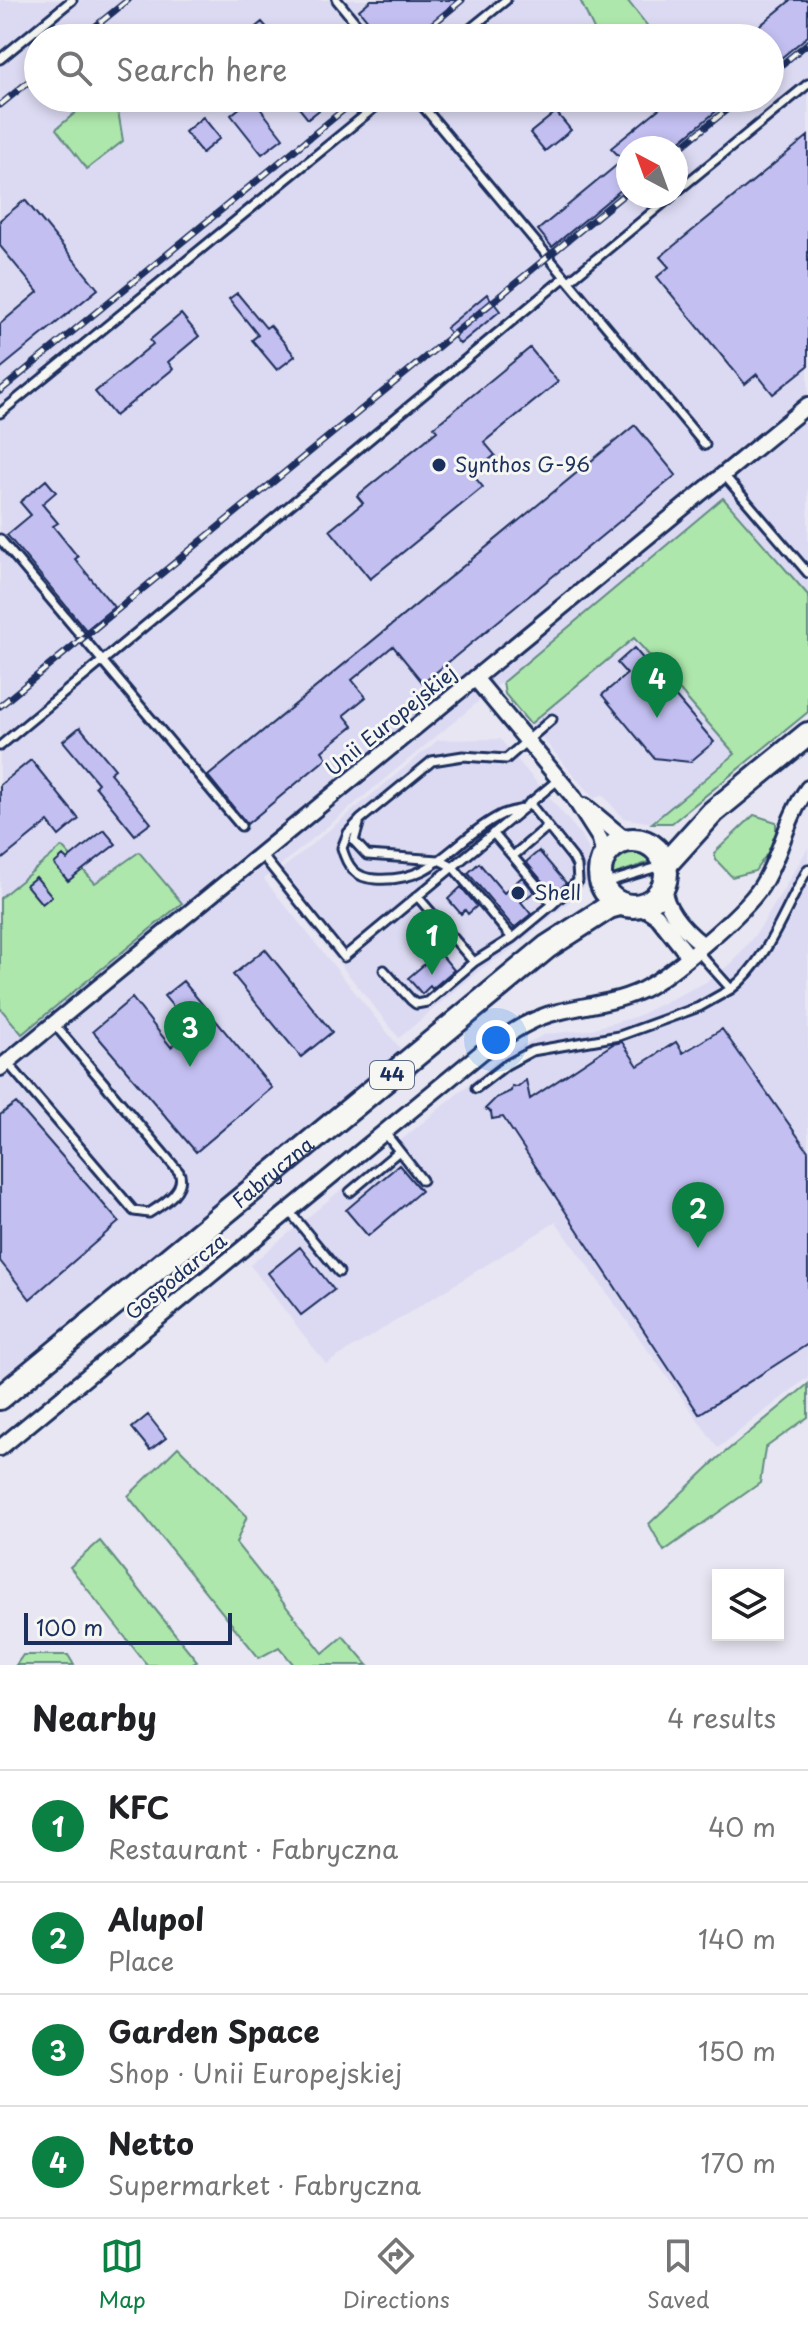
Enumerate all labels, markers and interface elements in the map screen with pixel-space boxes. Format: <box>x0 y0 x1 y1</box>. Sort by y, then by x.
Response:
search box <box>24 24 784 112</box>
icon: search <box>52 46 96 90</box>
text: Search here <box>116 46 288 91</box>
north arrow <box>616 136 688 208</box>
place label: Synthos G-96 <box>455 449 590 479</box>
marker: Synthos G-96 <box>430 456 448 474</box>
pin: 4 <box>631 652 683 718</box>
street label: Unii Europejskiej <box>318 658 463 783</box>
place label: Shell <box>534 877 581 907</box>
marker: Shell <box>509 884 527 902</box>
pin: 1 <box>406 909 458 975</box>
pin: 3 <box>164 1001 216 1067</box>
your location <box>476 1020 516 1060</box>
road number: 44 <box>370 1061 414 1089</box>
street label: Fabryczna <box>225 1129 320 1215</box>
pin: 2 <box>672 1182 724 1248</box>
street label: Gospodarcza <box>118 1225 233 1327</box>
map controls <box>712 1569 784 1641</box>
button: layers <box>712 1569 784 1641</box>
scale bar <box>24 1609 232 1645</box>
text: 100 m <box>36 1610 103 1643</box>
text: Nearby <box>32 1691 157 1743</box>
text: 4 results <box>667 1698 776 1737</box>
text: KFC <box>108 1784 169 1829</box>
text: 1 <box>52 1807 64 1846</box>
text: 40 m <box>708 1807 776 1846</box>
text: Restaurant · Fabryczna <box>108 1829 398 1868</box>
text: Alupol <box>108 1896 204 1941</box>
text: 2 <box>49 1919 67 1958</box>
text: 140 m <box>698 1919 776 1958</box>
text: Place <box>108 1941 174 1980</box>
text: Garden Space <box>108 2008 320 2053</box>
text: 3 <box>49 2031 67 2070</box>
text: 150 m <box>698 2031 776 2070</box>
text: Shop · Unii Europejskiej <box>108 2053 402 2092</box>
text: Netto <box>108 2120 194 2165</box>
text: 4 <box>49 2143 67 2182</box>
text: 170 m <box>701 2143 776 2182</box>
text: Supermarket · Fabryczna <box>108 2165 421 2204</box>
tab: Map <box>99 2234 146 2315</box>
tab: Directions <box>343 2234 450 2315</box>
tab: Saved <box>647 2234 709 2315</box>

